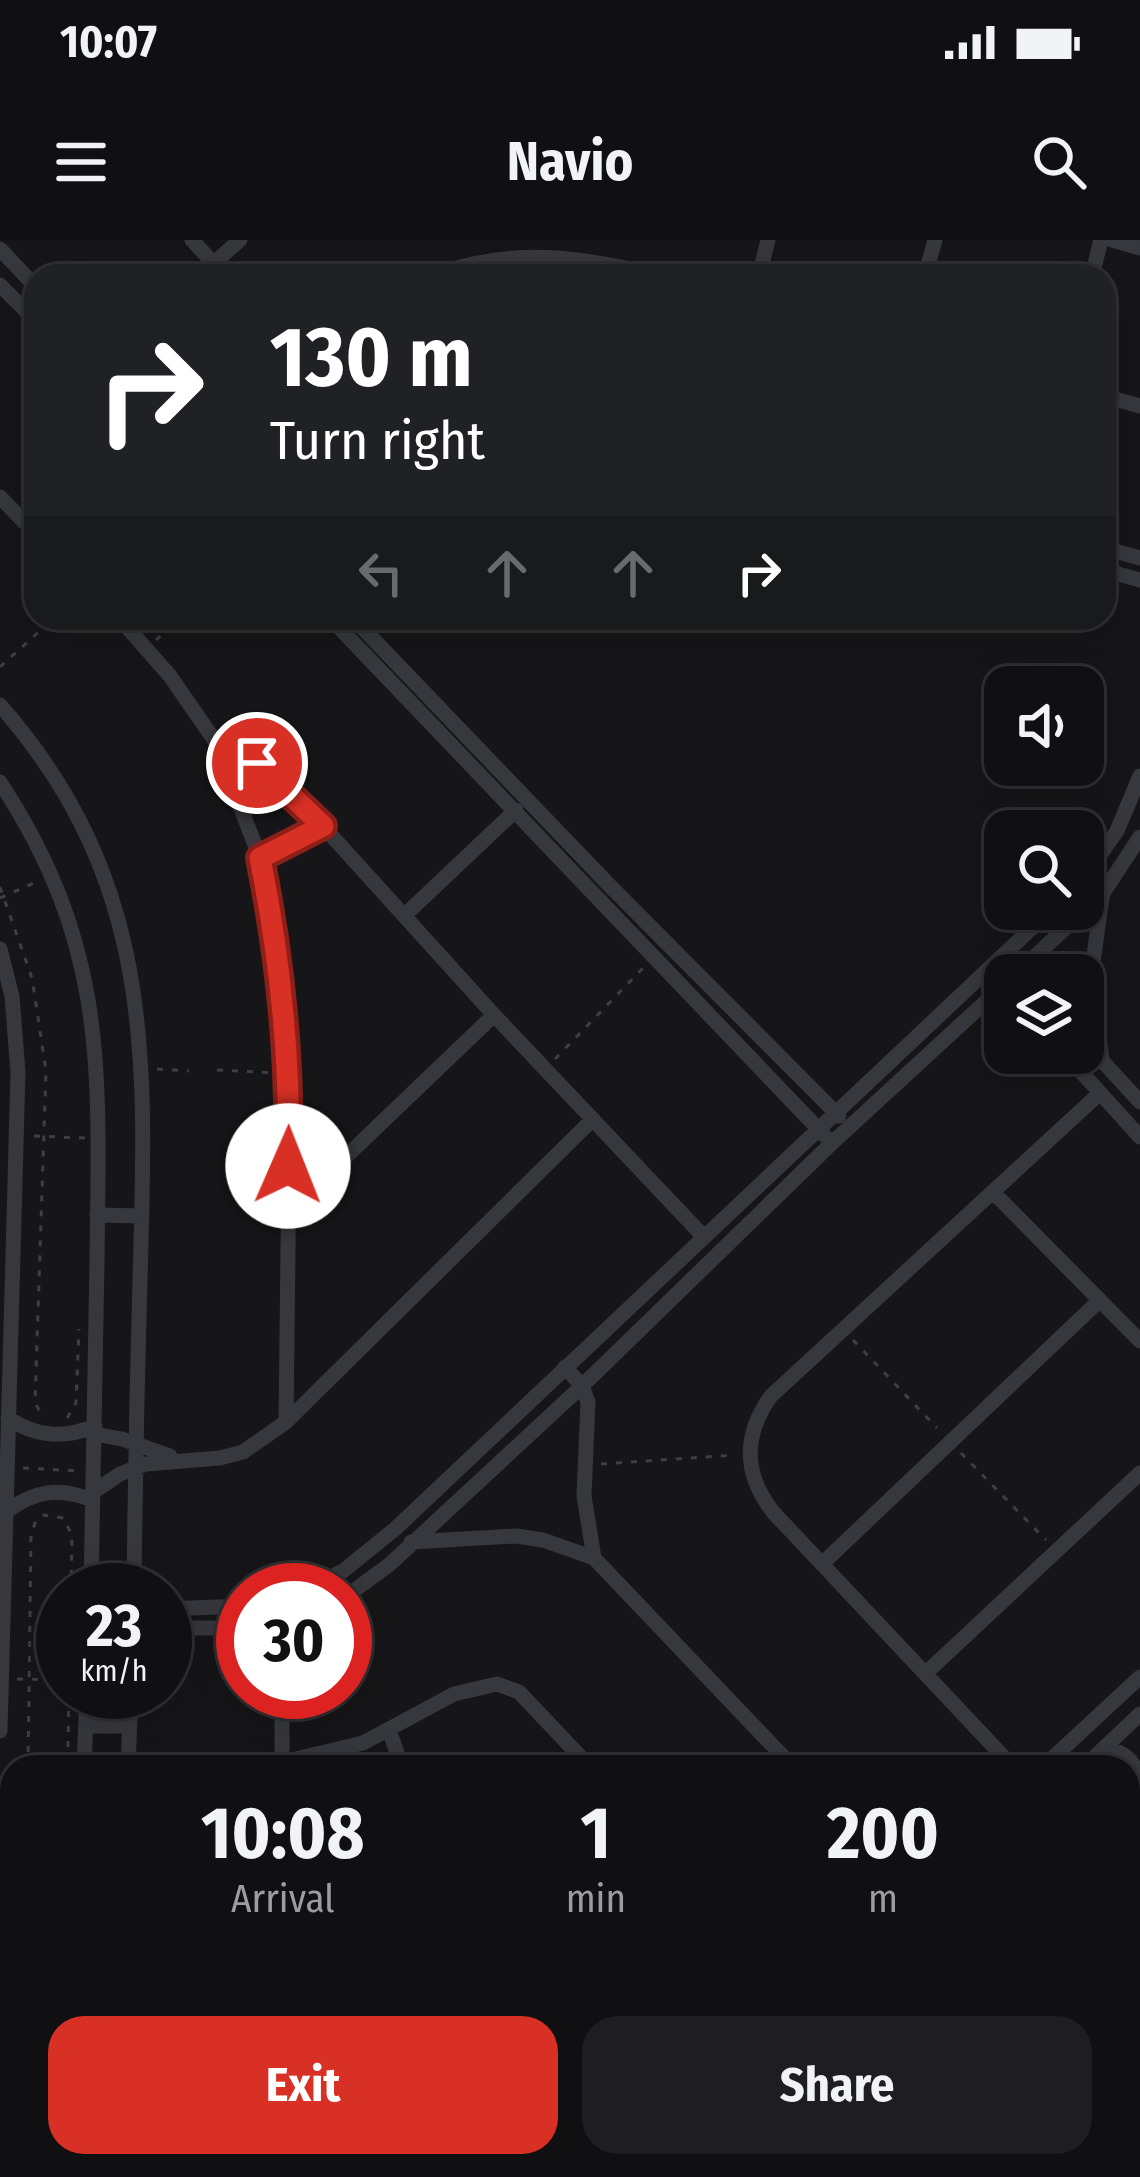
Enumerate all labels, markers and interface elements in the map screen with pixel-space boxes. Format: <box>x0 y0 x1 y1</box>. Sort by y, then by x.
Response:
text: 10:07 <box>60 15 157 69</box>
icon: menu <box>48 129 114 195</box>
icon: search <box>1026 129 1092 195</box>
text: Navio <box>507 130 633 194</box>
text: 130 m <box>270 307 473 408</box>
icon: right <box>72 312 228 468</box>
text: Turn right <box>270 409 485 473</box>
icon: left <box>348 540 414 606</box>
icon: ahead <box>474 540 540 606</box>
icon: ahead <box>600 540 666 606</box>
icon: right <box>726 540 792 606</box>
map controls <box>984 666 1104 1074</box>
button: sound <box>984 666 1104 786</box>
pin <box>206 712 308 814</box>
icon: arrive <box>224 730 290 796</box>
button: search <box>984 810 1104 930</box>
button: layers <box>984 954 1104 1074</box>
position arrow <box>225 1103 351 1229</box>
speed limit sign: 30 <box>216 1563 372 1719</box>
text: 23 <box>86 1590 142 1662</box>
text: km/h <box>81 1653 147 1689</box>
text: 10:08 <box>201 1791 365 1877</box>
text: 1 <box>581 1791 611 1877</box>
text: 200 <box>827 1791 939 1877</box>
text: Arrival <box>231 1876 335 1922</box>
text: min <box>566 1876 626 1922</box>
text: m <box>868 1876 898 1922</box>
button: Exit <box>48 2016 558 2154</box>
button: Share <box>582 2016 1092 2154</box>

